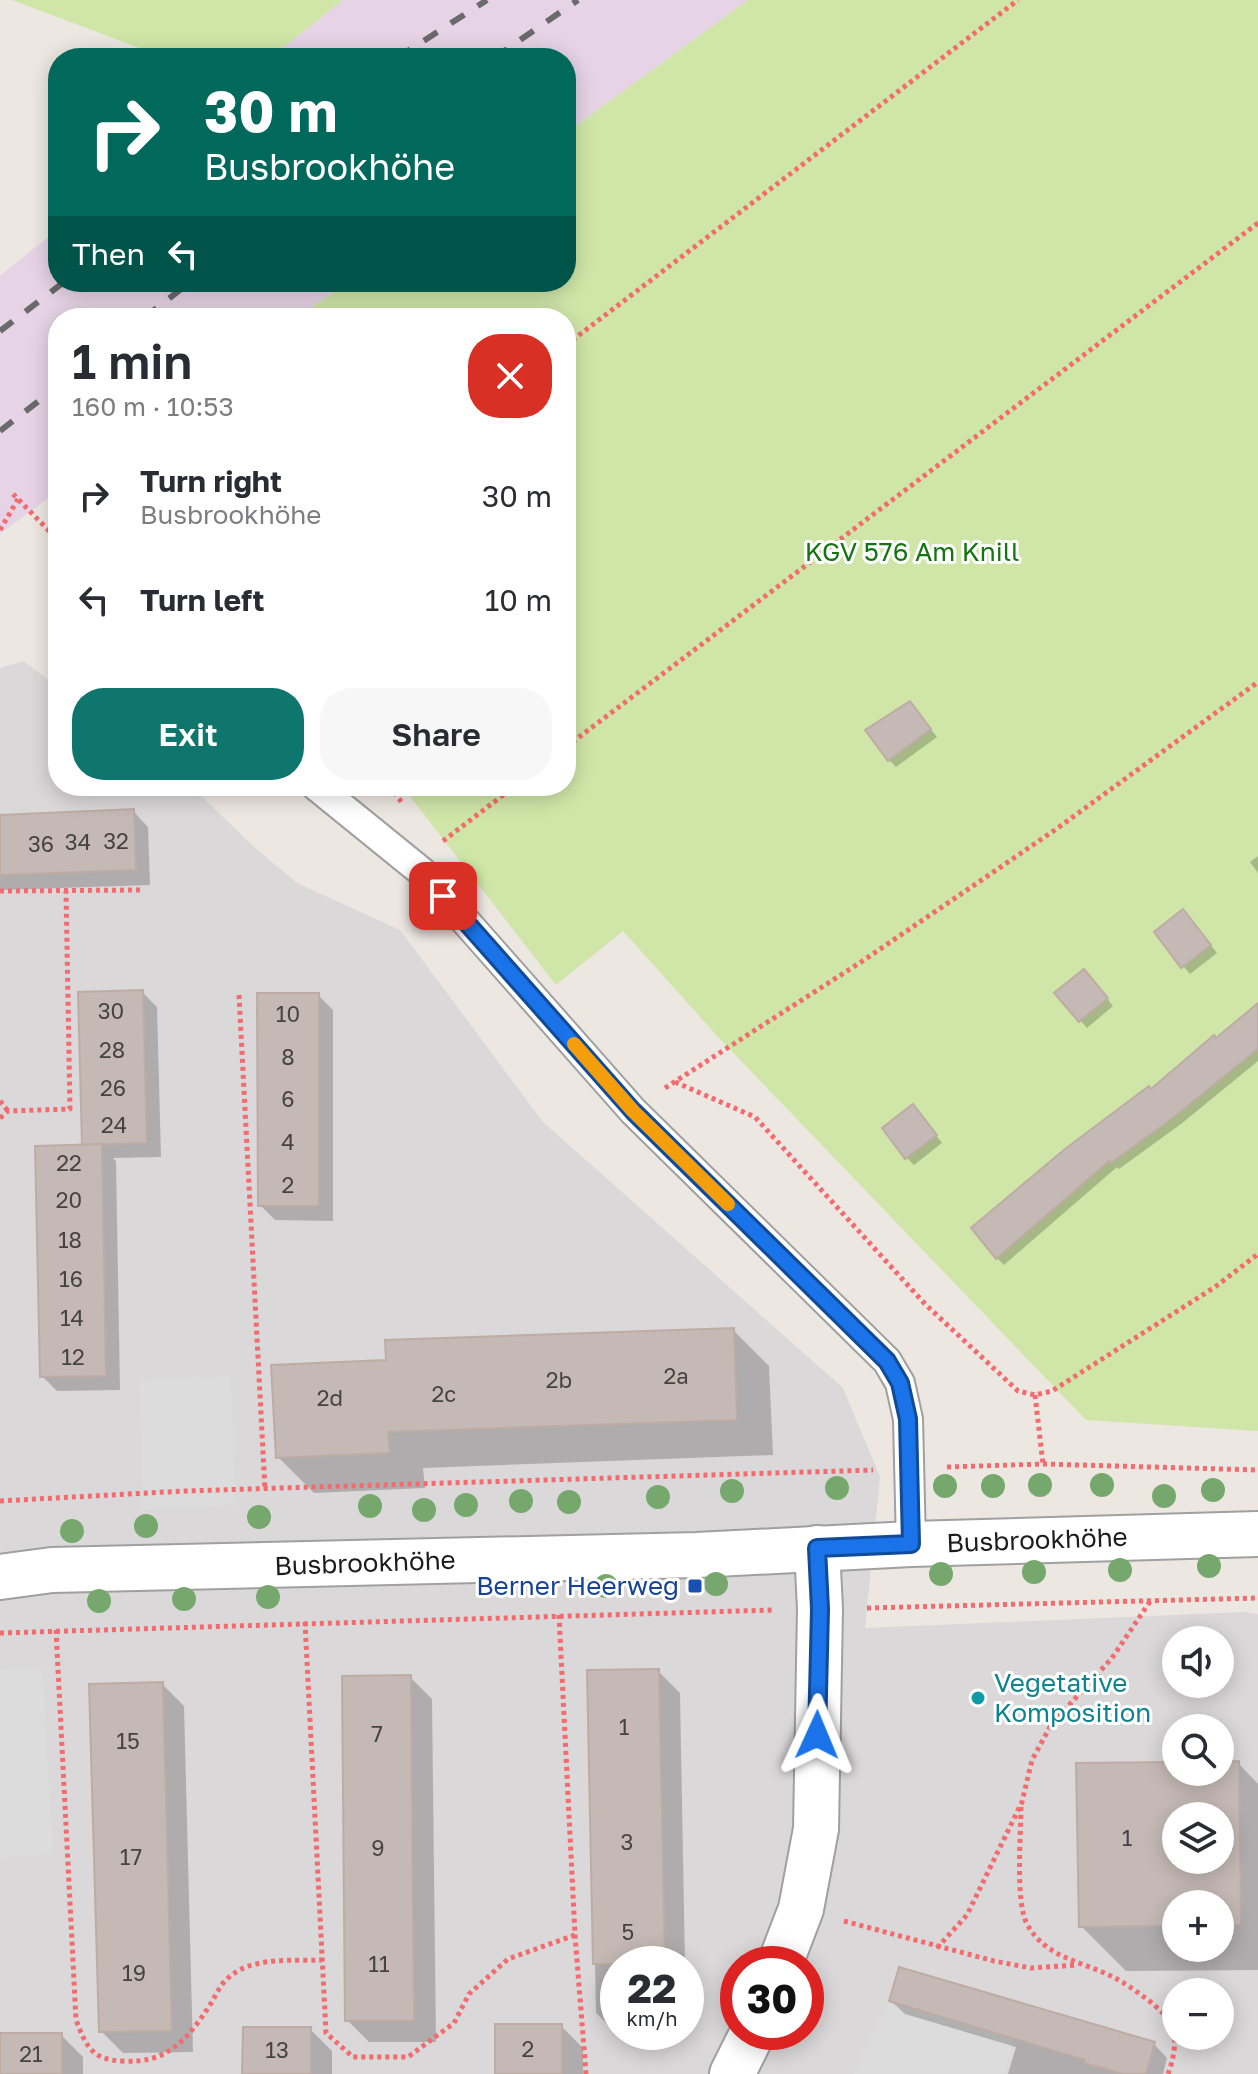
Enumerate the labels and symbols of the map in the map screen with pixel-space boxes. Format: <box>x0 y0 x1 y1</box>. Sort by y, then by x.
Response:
park label: KGV 576 Am Knill <box>805 536 1019 567</box>
house number: 32 <box>103 827 129 854</box>
house number: 34 <box>65 828 91 855</box>
house number: 36 <box>28 830 54 857</box>
pin <box>409 862 477 930</box>
house number: 30 <box>98 997 124 1024</box>
house number: 10 <box>276 1000 300 1027</box>
house number: 28 <box>99 1036 125 1063</box>
house number: 8 <box>281 1043 295 1070</box>
house number: 26 <box>100 1074 126 1101</box>
house number: 6 <box>281 1085 295 1112</box>
house number: 24 <box>101 1111 127 1138</box>
house number: 4 <box>281 1128 295 1155</box>
house number: 22 <box>56 1149 82 1176</box>
house number: 2 <box>282 1171 294 1198</box>
house number: 20 <box>56 1186 82 1213</box>
house number: 18 <box>58 1226 82 1253</box>
house number: 16 <box>59 1265 83 1292</box>
house number: 14 <box>60 1304 84 1331</box>
house number: 12 <box>61 1343 85 1370</box>
house number: 2a <box>663 1362 689 1389</box>
house number: 2b <box>546 1366 572 1393</box>
house number: 2c <box>432 1380 456 1407</box>
house number: 2d <box>317 1384 343 1411</box>
street label: Busbrookhöhe <box>946 1521 1128 1558</box>
street label: Busbrookhöhe <box>274 1544 456 1581</box>
place label: Berner Heerweg <box>476 1570 679 1601</box>
marker: Berner Heerweg <box>686 1577 704 1595</box>
place label: Vegetative Komposition <box>994 1667 1151 1728</box>
marker: Vegetative Komposition <box>969 1689 987 1707</box>
position arrow <box>775 1693 859 1777</box>
house number: 1 <box>619 1713 630 1740</box>
house number: 7 <box>371 1720 383 1747</box>
house number: 15 <box>116 1727 140 1754</box>
house number: 1 <box>1122 1824 1133 1851</box>
house number: 3 <box>621 1828 633 1855</box>
house number: 9 <box>371 1834 385 1861</box>
house number: 17 <box>120 1843 142 1870</box>
house number: 5 <box>622 1918 634 1945</box>
speed limit sign: 30 <box>720 1946 824 2050</box>
house number: 11 <box>368 1950 390 1977</box>
house number: 19 <box>122 1959 146 1986</box>
house number: 2 <box>522 2035 534 2062</box>
house number: 13 <box>265 2036 289 2063</box>
house number: 21 <box>19 2040 43 2067</box>

